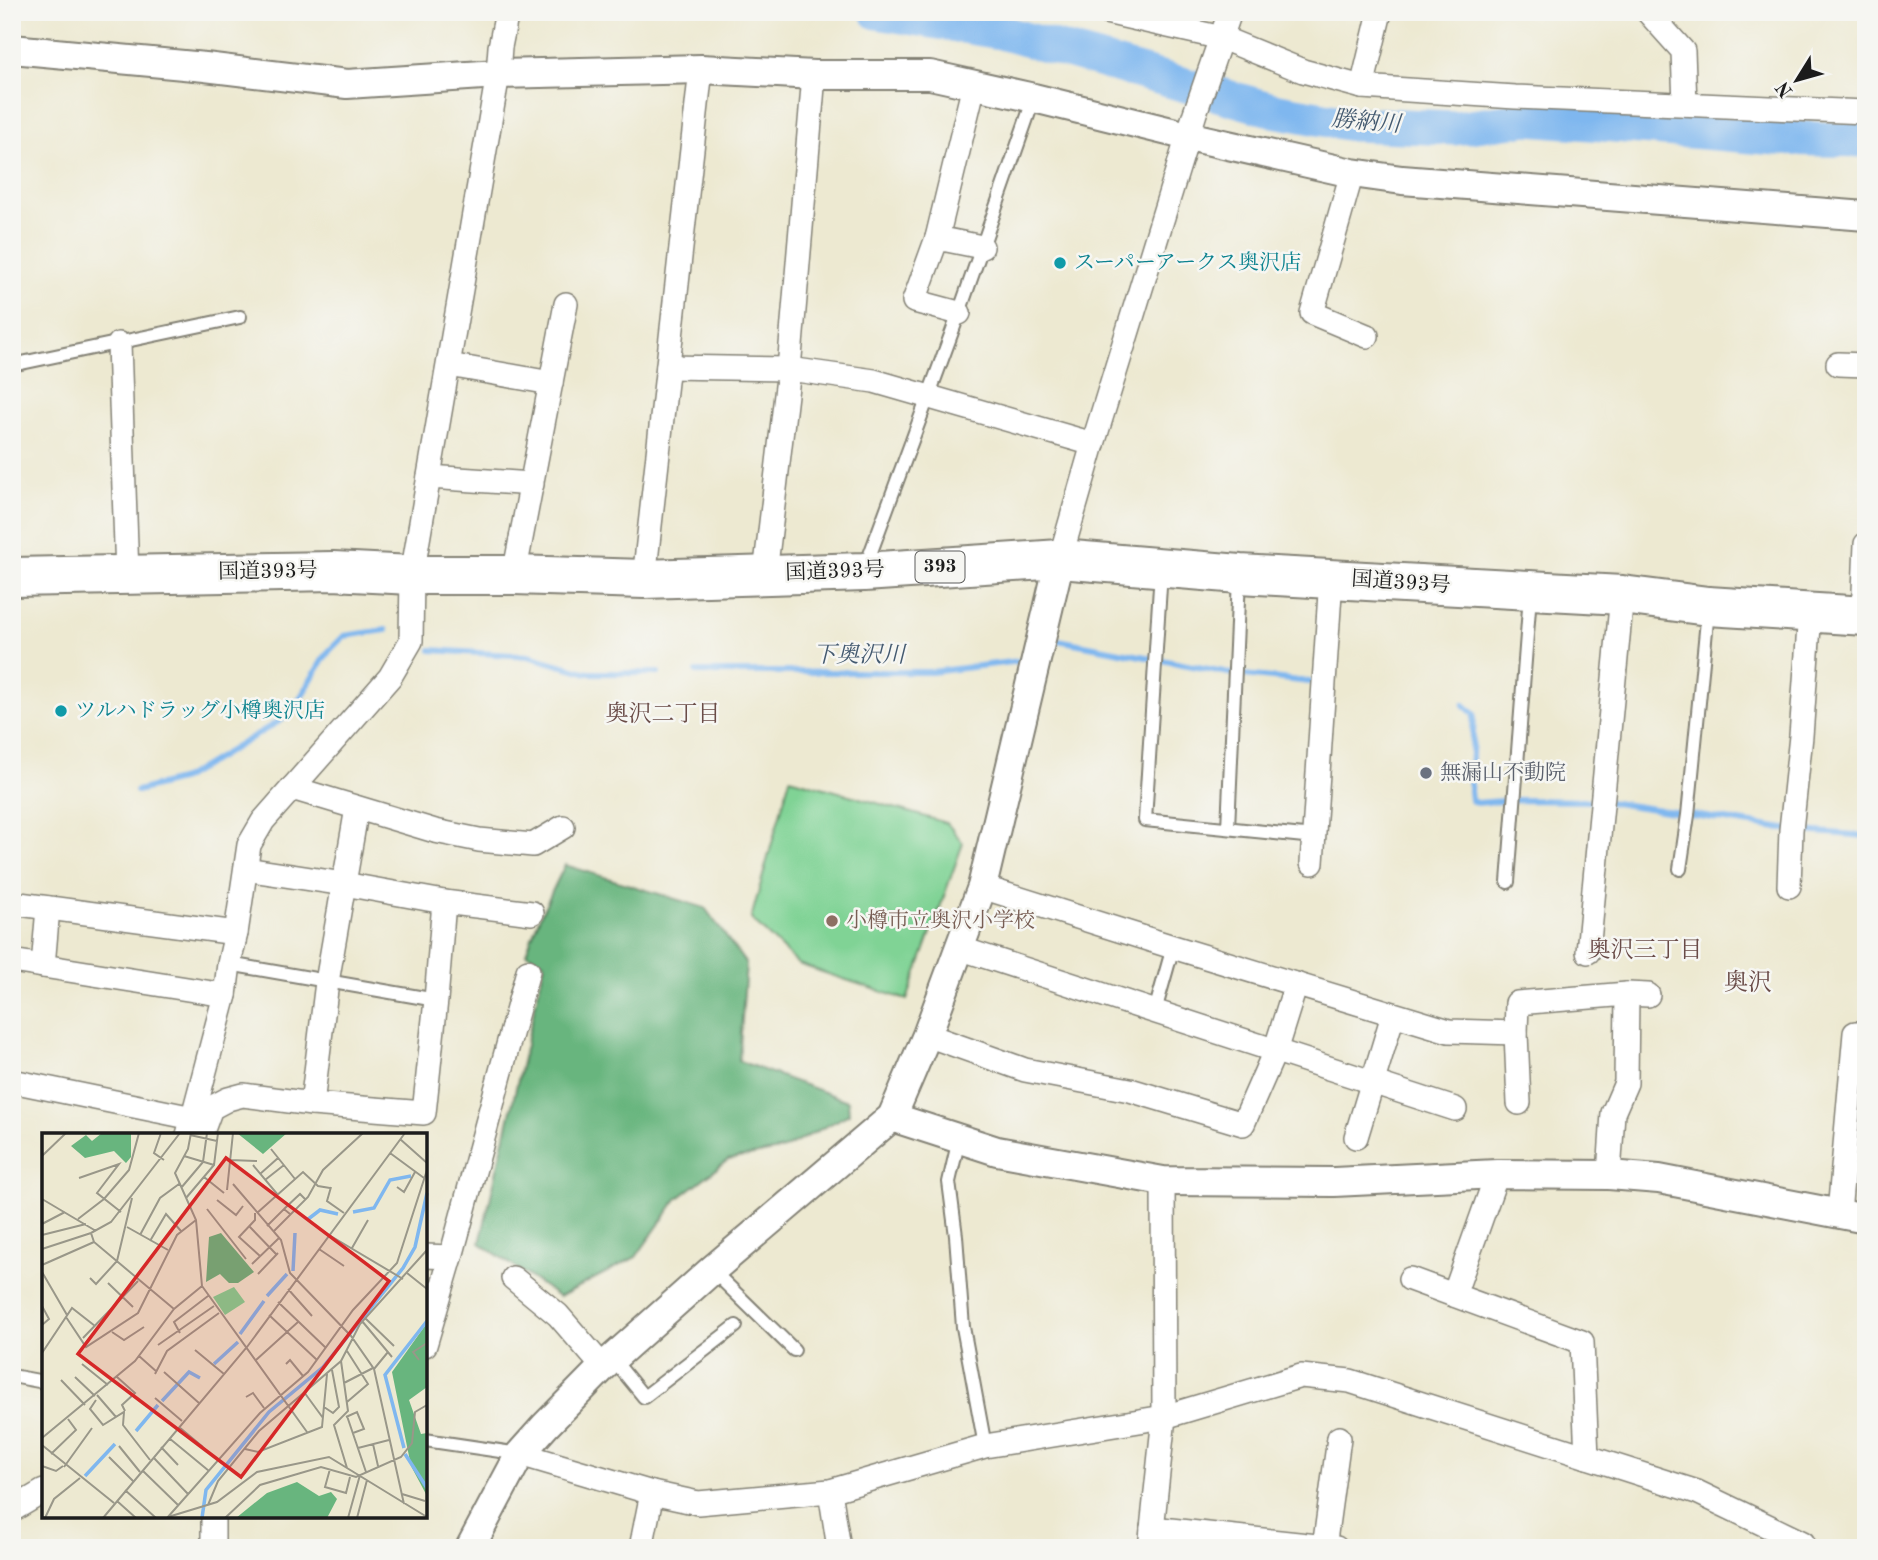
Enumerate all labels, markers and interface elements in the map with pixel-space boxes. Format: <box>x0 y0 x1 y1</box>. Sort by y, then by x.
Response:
north arrow <box>1762 46 1832 116</box>
text: N <box>1773 77 1797 100</box>
water label: 勝納川 <box>1331 106 1405 137</box>
place label: スーパーアークス奥沢店 <box>1074 251 1301 274</box>
marker: スーパーアークス奥沢店 <box>1052 255 1068 271</box>
road number: 393 <box>916 552 964 582</box>
street label: 国道393号 <box>785 558 885 584</box>
street label: 国道393号 <box>218 559 318 583</box>
street label: 国道393号 <box>1351 567 1452 597</box>
water label: 下奥沢川 <box>813 642 908 667</box>
place label: ツルハドラッグ小樽奥沢店 <box>75 699 325 722</box>
district label: 奥沢二丁目 <box>606 701 721 726</box>
marker: ツルハドラッグ小樽奥沢店 <box>53 703 69 719</box>
place label: 無漏山不動院 <box>1440 761 1566 784</box>
marker: 無漏山不動院 <box>1418 765 1434 781</box>
place label: 小樽市立奥沢小学校 <box>846 909 1035 932</box>
marker: 小樽市立奥沢小学校 <box>824 913 840 929</box>
district label: 奥沢三丁目 <box>1588 937 1703 962</box>
district label: 奥沢 <box>1724 969 1772 996</box>
inset map <box>42 1133 427 1518</box>

